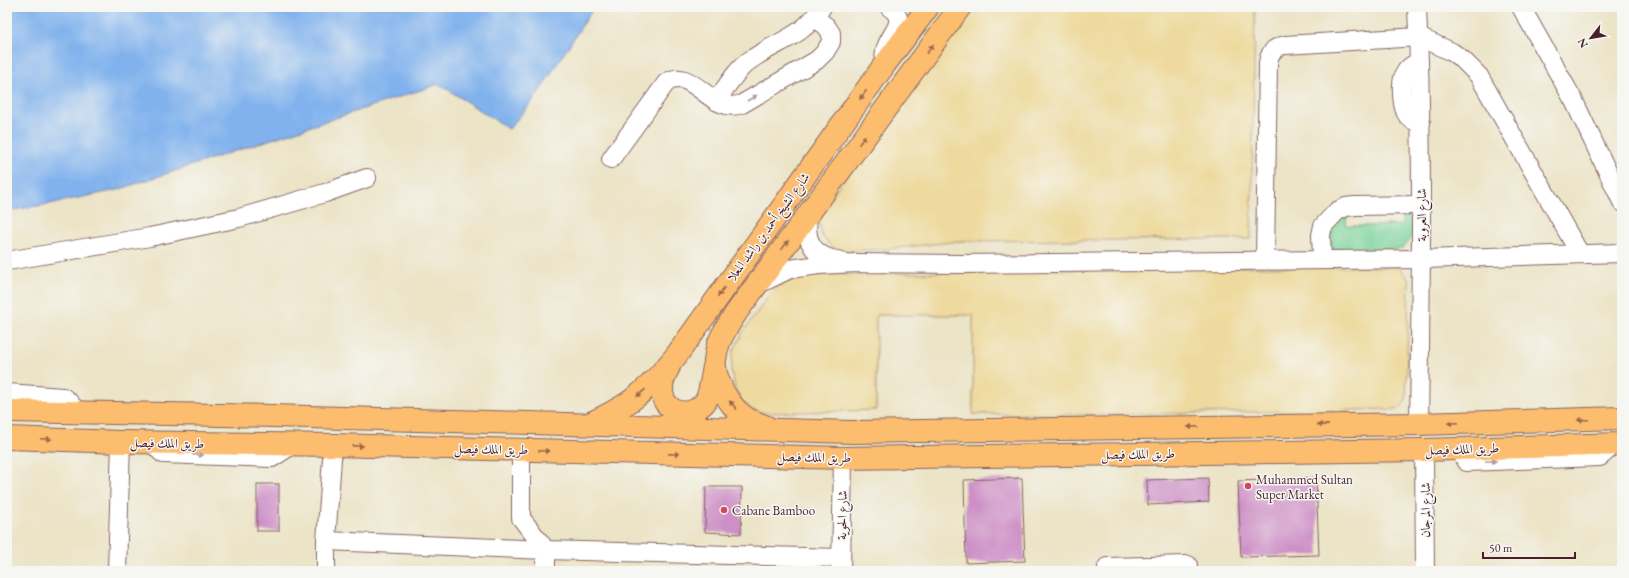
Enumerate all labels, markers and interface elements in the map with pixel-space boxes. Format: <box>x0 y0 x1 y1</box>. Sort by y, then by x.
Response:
north arrow <box>1571 18 1611 58</box>
text: N <box>1574 36 1591 51</box>
one-way arrow <box>926 43 934 54</box>
one-way arrow <box>859 90 867 101</box>
one-way arrow <box>746 94 758 101</box>
one-way arrow <box>858 135 866 145</box>
street label: شارع الشيخ أحمد بن راشد المعلا <box>723 169 816 287</box>
street label: شارع العروبة <box>1413 188 1433 242</box>
one-way arrow <box>781 240 789 250</box>
one-way arrow <box>717 286 725 297</box>
one-way arrow <box>635 389 646 398</box>
one-way arrow <box>729 400 738 410</box>
one-way arrow <box>1577 416 1589 423</box>
one-way arrow <box>1446 420 1459 426</box>
one-way arrow <box>1316 422 1329 428</box>
one-way arrow <box>1186 424 1199 430</box>
street label: طريق الملك فيصل <box>130 434 204 453</box>
one-way arrow <box>40 436 53 442</box>
street label: طريق الملك فيصل <box>1425 439 1499 460</box>
street label: طريق الملك فيصل <box>454 440 528 459</box>
one-way arrow <box>352 443 365 449</box>
street label: طريق الملك فيصل <box>1101 445 1175 464</box>
one-way arrow <box>538 447 550 454</box>
street label: طريق الملك فيصل <box>777 448 851 467</box>
one-way arrow <box>668 451 681 457</box>
one-way arrow <box>192 452 204 459</box>
one-way arrow <box>1485 458 1498 464</box>
place label: Muhammed Sultan Super Market <box>1256 471 1353 503</box>
marker: Muhammed Sultan Super Market <box>1243 481 1253 491</box>
street label: شارع المرجان <box>1417 482 1437 538</box>
street label: شارع الحوية <box>833 490 854 540</box>
place label: Cabane Bamboo <box>732 502 815 519</box>
marker: Cabane Bamboo <box>719 505 729 515</box>
scale bar <box>1483 534 1575 560</box>
text: 50 m <box>1489 540 1513 556</box>

